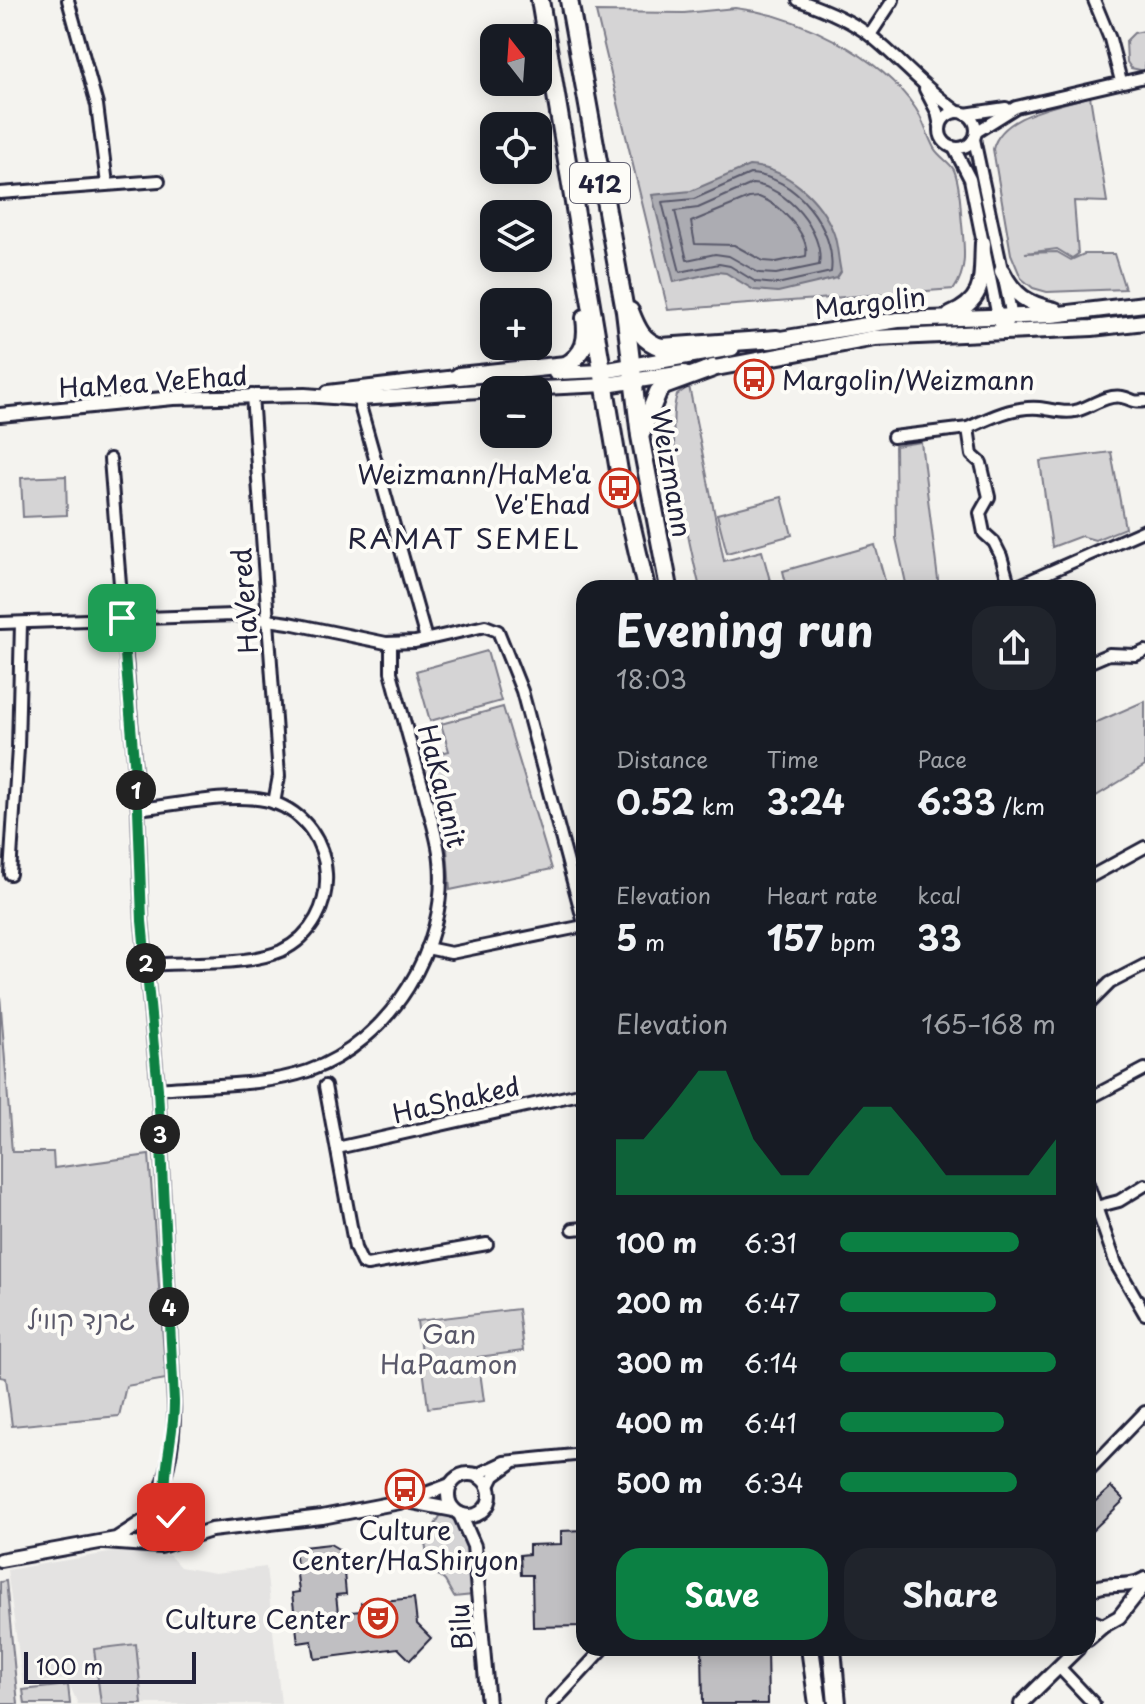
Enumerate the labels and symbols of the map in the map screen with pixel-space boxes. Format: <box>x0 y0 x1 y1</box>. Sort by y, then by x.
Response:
north arrow <box>480 24 552 96</box>
road number: 412 <box>570 163 630 203</box>
street label: Margolin <box>812 276 928 328</box>
street label: HaMea VeEhad <box>57 355 249 407</box>
bus stop icon: Margolin/Weizmann <box>733 358 775 400</box>
place label: Margolin/Weizmann <box>782 360 1035 399</box>
street label: Weizmann <box>642 406 702 540</box>
place label: Weizmann/HaMe'a Ve'Ehad <box>357 454 592 523</box>
bus stop icon: Weizmann/HaMe'a Ve'Ehad <box>598 467 640 509</box>
district label: RAMAT SEMEL <box>347 516 581 559</box>
street label: HaVered <box>221 547 267 655</box>
pin <box>88 584 156 652</box>
street label: HaKalanit <box>409 720 477 852</box>
pin: 1 <box>116 770 156 810</box>
pin: 2 <box>126 943 166 983</box>
street label: HaShaked <box>389 1065 523 1133</box>
pin: 3 <box>140 1114 180 1154</box>
pin: 4 <box>149 1287 189 1327</box>
park label: גרנד קוויל <box>27 1299 135 1338</box>
park label: Gan HaPaamon <box>380 1314 518 1383</box>
bus stop icon: Culture Center/HaShiryon <box>384 1468 426 1510</box>
pin <box>137 1483 205 1551</box>
place label: Culture Center/HaShiryon <box>291 1510 519 1579</box>
theatre icon: Culture Center <box>357 1597 399 1639</box>
place label: Culture Center <box>165 1599 351 1638</box>
street label: Bilu <box>439 1602 481 1652</box>
scale bar <box>24 1648 196 1684</box>

